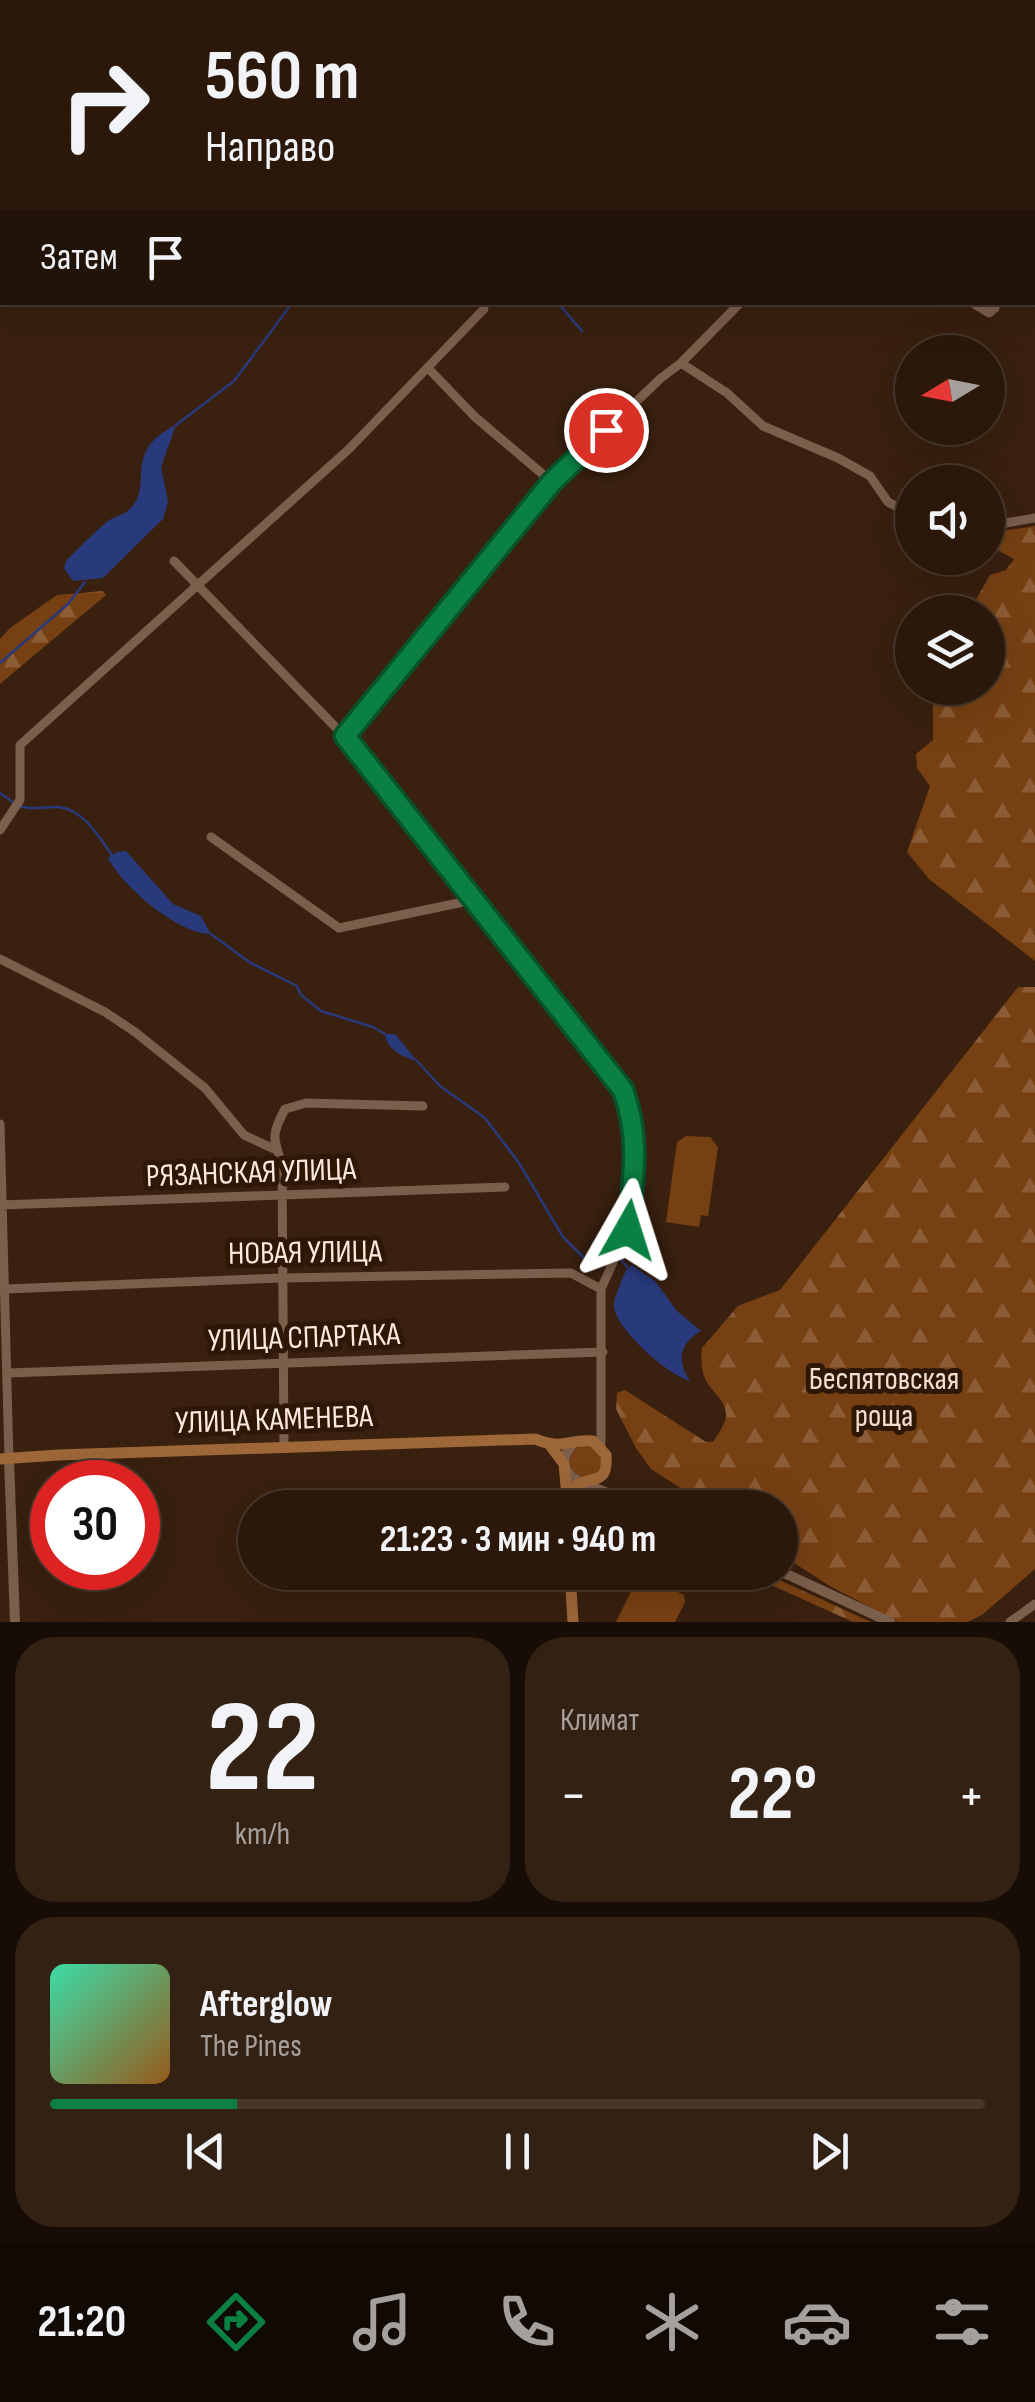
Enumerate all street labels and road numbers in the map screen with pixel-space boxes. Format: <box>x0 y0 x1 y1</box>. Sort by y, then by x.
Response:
street label: РЯЗАНСКАЯ УЛИЦА <box>145 1150 357 1196</box>
street label: НОВАЯ УЛИЦА <box>228 1232 383 1274</box>
street label: УЛИЦА СПАРТАКА <box>207 1315 401 1361</box>
street label: УЛИЦА КАМЕНЕВА <box>175 1397 374 1443</box>

